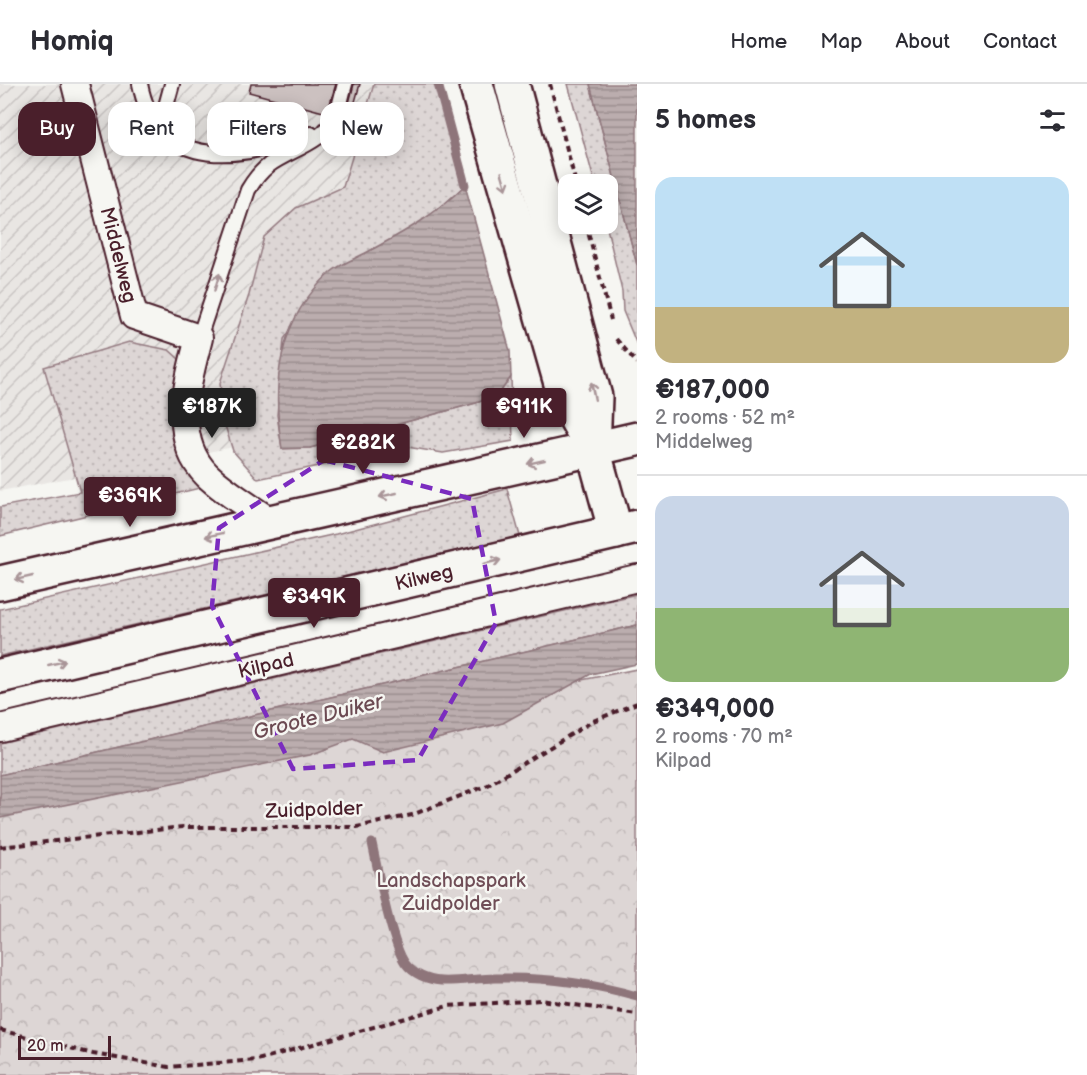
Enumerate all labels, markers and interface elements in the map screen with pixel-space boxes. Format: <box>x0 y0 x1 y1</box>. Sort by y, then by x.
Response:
text: Homiq <box>30 25 114 58</box>
text: Home <box>730 29 787 54</box>
text: Map <box>820 29 862 54</box>
text: About <box>895 29 950 54</box>
text: Contact <box>983 29 1057 54</box>
chip: Buy <box>18 102 96 156</box>
chip: Rent <box>108 102 195 156</box>
chip: Filters <box>207 102 308 156</box>
chip: New <box>320 102 404 156</box>
icon: filters <box>1036 104 1069 137</box>
text: 5 homes <box>655 105 756 136</box>
one-way arrow <box>499 171 510 190</box>
map controls <box>558 174 618 234</box>
button: layers <box>558 174 618 234</box>
street label: Middelweg <box>95 205 141 305</box>
icon: home <box>808 216 916 324</box>
one-way arrow <box>212 273 223 292</box>
text: €187,000 <box>655 375 770 406</box>
one-way arrow <box>587 381 598 401</box>
pin: €187K <box>170 388 254 439</box>
pin: €911K <box>482 388 566 439</box>
text: €187K <box>182 395 242 419</box>
text: €911K <box>495 395 553 419</box>
text: 2 rooms · 52 m² <box>655 406 795 430</box>
pin: €282K <box>321 424 405 475</box>
text: Middelweg <box>655 430 753 454</box>
text: €282K <box>331 431 395 455</box>
one-way arrow <box>527 456 546 468</box>
pin: €369K <box>88 477 172 528</box>
text: €369K <box>98 484 162 508</box>
one-way arrow <box>379 490 398 502</box>
one-way arrow <box>205 529 224 541</box>
icon: home <box>808 535 916 643</box>
one-way arrow <box>482 556 502 567</box>
street label: Kilweg <box>393 560 455 596</box>
one-way arrow <box>15 572 34 584</box>
pin: €349K <box>272 578 356 629</box>
text: €349K <box>282 585 346 609</box>
street label: Kilpad <box>236 648 296 684</box>
one-way arrow <box>47 656 66 668</box>
water label: Groote Duiker <box>251 688 387 745</box>
text: €349,000 <box>655 694 775 725</box>
text: 2 rooms · 70 m² <box>655 725 793 749</box>
text: Kilpad <box>655 749 711 773</box>
street label: Zuidpolder <box>264 796 364 824</box>
park label: Landschapspark Zuidpolder <box>376 869 526 916</box>
scale bar <box>18 1033 111 1060</box>
text: 20 m <box>27 1037 63 1056</box>

